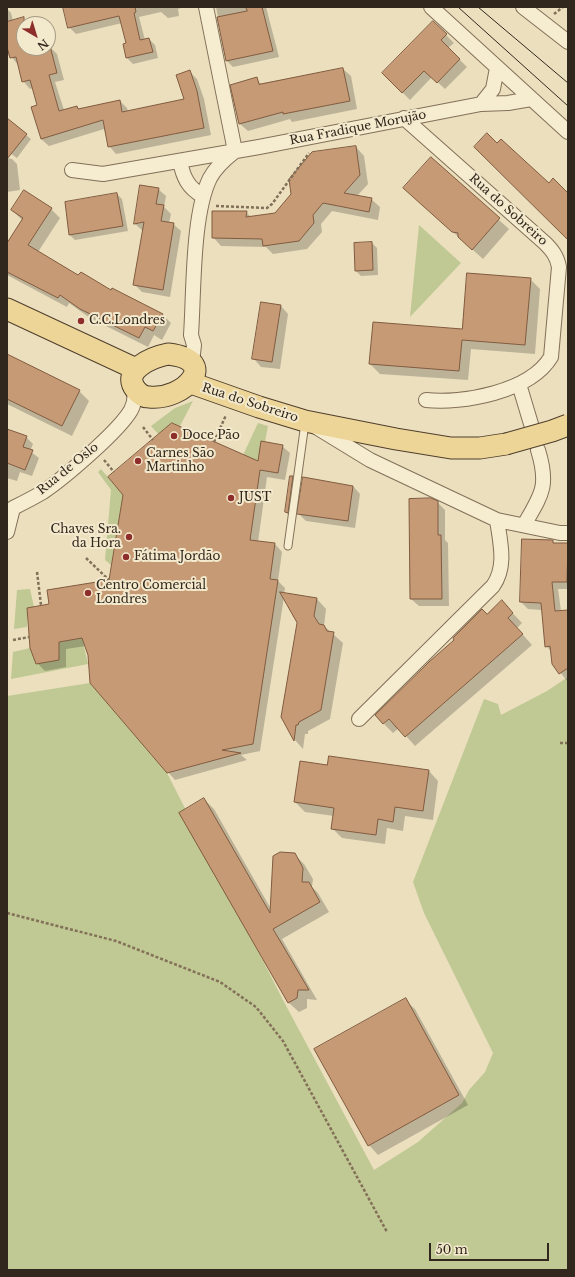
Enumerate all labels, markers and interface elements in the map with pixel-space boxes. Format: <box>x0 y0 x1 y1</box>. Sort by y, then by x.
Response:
north arrow <box>16 16 56 56</box>
text: N <box>34 36 51 53</box>
street label: Rua Fradique Morujão <box>289 108 427 148</box>
street label: Rua do Sobreiro <box>466 171 550 249</box>
place label: C.C.Londres <box>89 314 165 328</box>
marker: C.C.Londres <box>76 316 86 326</box>
street label: Rua do Sobreiro <box>200 381 300 425</box>
place label: Doce Pão <box>182 429 240 443</box>
marker: Doce Pão <box>169 431 179 441</box>
street label: Rua de Oslo <box>35 440 101 498</box>
place label: Carnes São Martinho <box>146 447 214 475</box>
marker: Carnes São Martinho <box>133 456 143 466</box>
place label: JUST <box>239 491 271 505</box>
marker: JUST <box>226 493 236 503</box>
place label: Chaves Sra. da Hora <box>51 523 121 551</box>
marker: Chaves Sra. da Hora <box>124 532 134 542</box>
place label: Fátima Jordão <box>134 550 220 564</box>
marker: Fátima Jordão <box>121 552 131 562</box>
place label: Centro Comercial Londres <box>96 579 206 607</box>
marker: Centro Comercial Londres <box>83 588 93 598</box>
scale bar <box>431 1235 551 1261</box>
text: 50 m <box>436 1242 468 1257</box>

